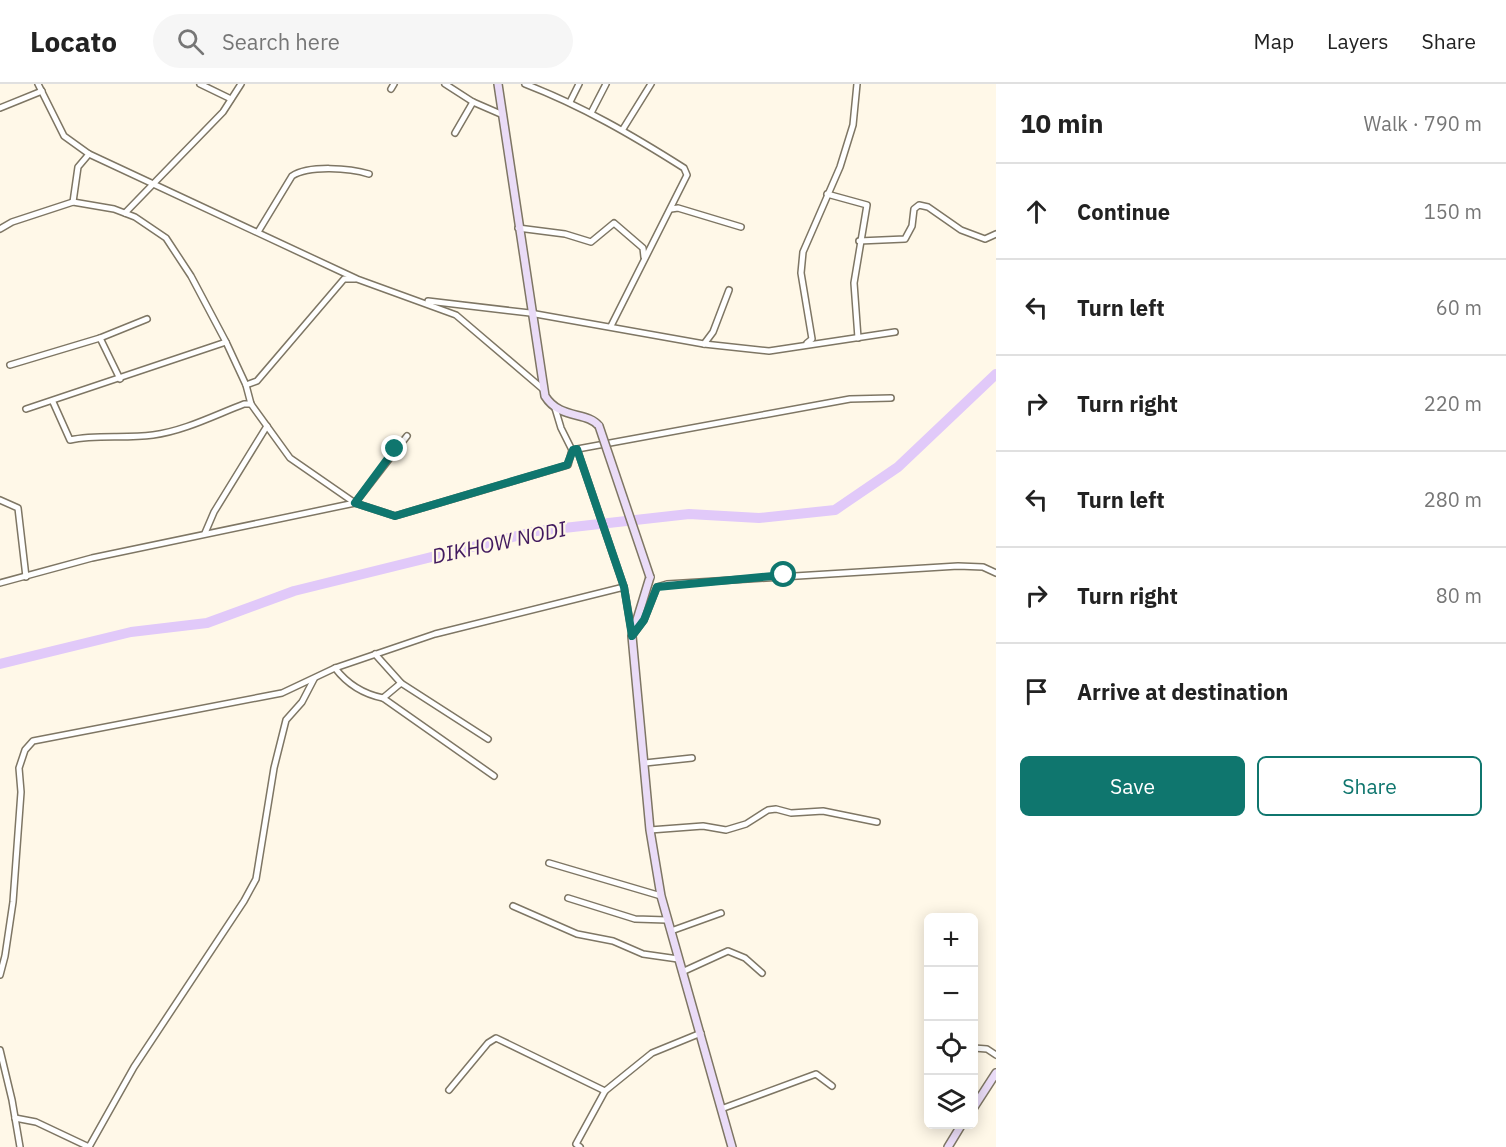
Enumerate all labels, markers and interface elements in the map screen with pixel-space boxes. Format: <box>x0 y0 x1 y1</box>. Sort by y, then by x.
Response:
search box <box>153 14 573 68</box>
text: Locato <box>30 23 117 60</box>
icon: search <box>174 25 207 58</box>
text: Search here <box>222 27 340 56</box>
text: Map <box>1254 27 1294 55</box>
text: Layers <box>1327 27 1389 55</box>
text: Share <box>1422 27 1476 55</box>
text: 10 min <box>1020 106 1104 140</box>
text: Walk · 790 m <box>1364 110 1482 137</box>
icon: ahead <box>1020 195 1053 228</box>
text: Continue <box>1077 197 1170 226</box>
text: 150 m <box>1424 198 1482 225</box>
icon: left <box>1020 291 1053 324</box>
text: Turn left <box>1077 293 1165 322</box>
text: 60 m <box>1436 294 1482 321</box>
icon: right <box>1020 387 1053 420</box>
text: Turn right <box>1077 389 1178 418</box>
text: 220 m <box>1424 390 1482 417</box>
route end <box>381 435 407 461</box>
icon: left <box>1020 483 1053 516</box>
text: Turn left <box>1077 485 1165 514</box>
text: 280 m <box>1424 486 1482 513</box>
water label: DIKHOW NODI <box>429 514 569 570</box>
route start <box>770 561 796 587</box>
icon: right <box>1020 579 1053 612</box>
text: Turn right <box>1077 581 1178 610</box>
text: 80 m <box>1436 582 1482 609</box>
icon: arrive <box>1020 675 1053 708</box>
text: Arrive at destination <box>1077 677 1288 706</box>
button: Save <box>1020 756 1245 816</box>
button: Share <box>1257 756 1482 816</box>
map controls <box>924 913 978 1129</box>
button: + <box>924 913 978 967</box>
button: − <box>924 967 978 1021</box>
button: locate <box>924 1021 978 1075</box>
button: layers <box>924 1075 978 1129</box>

